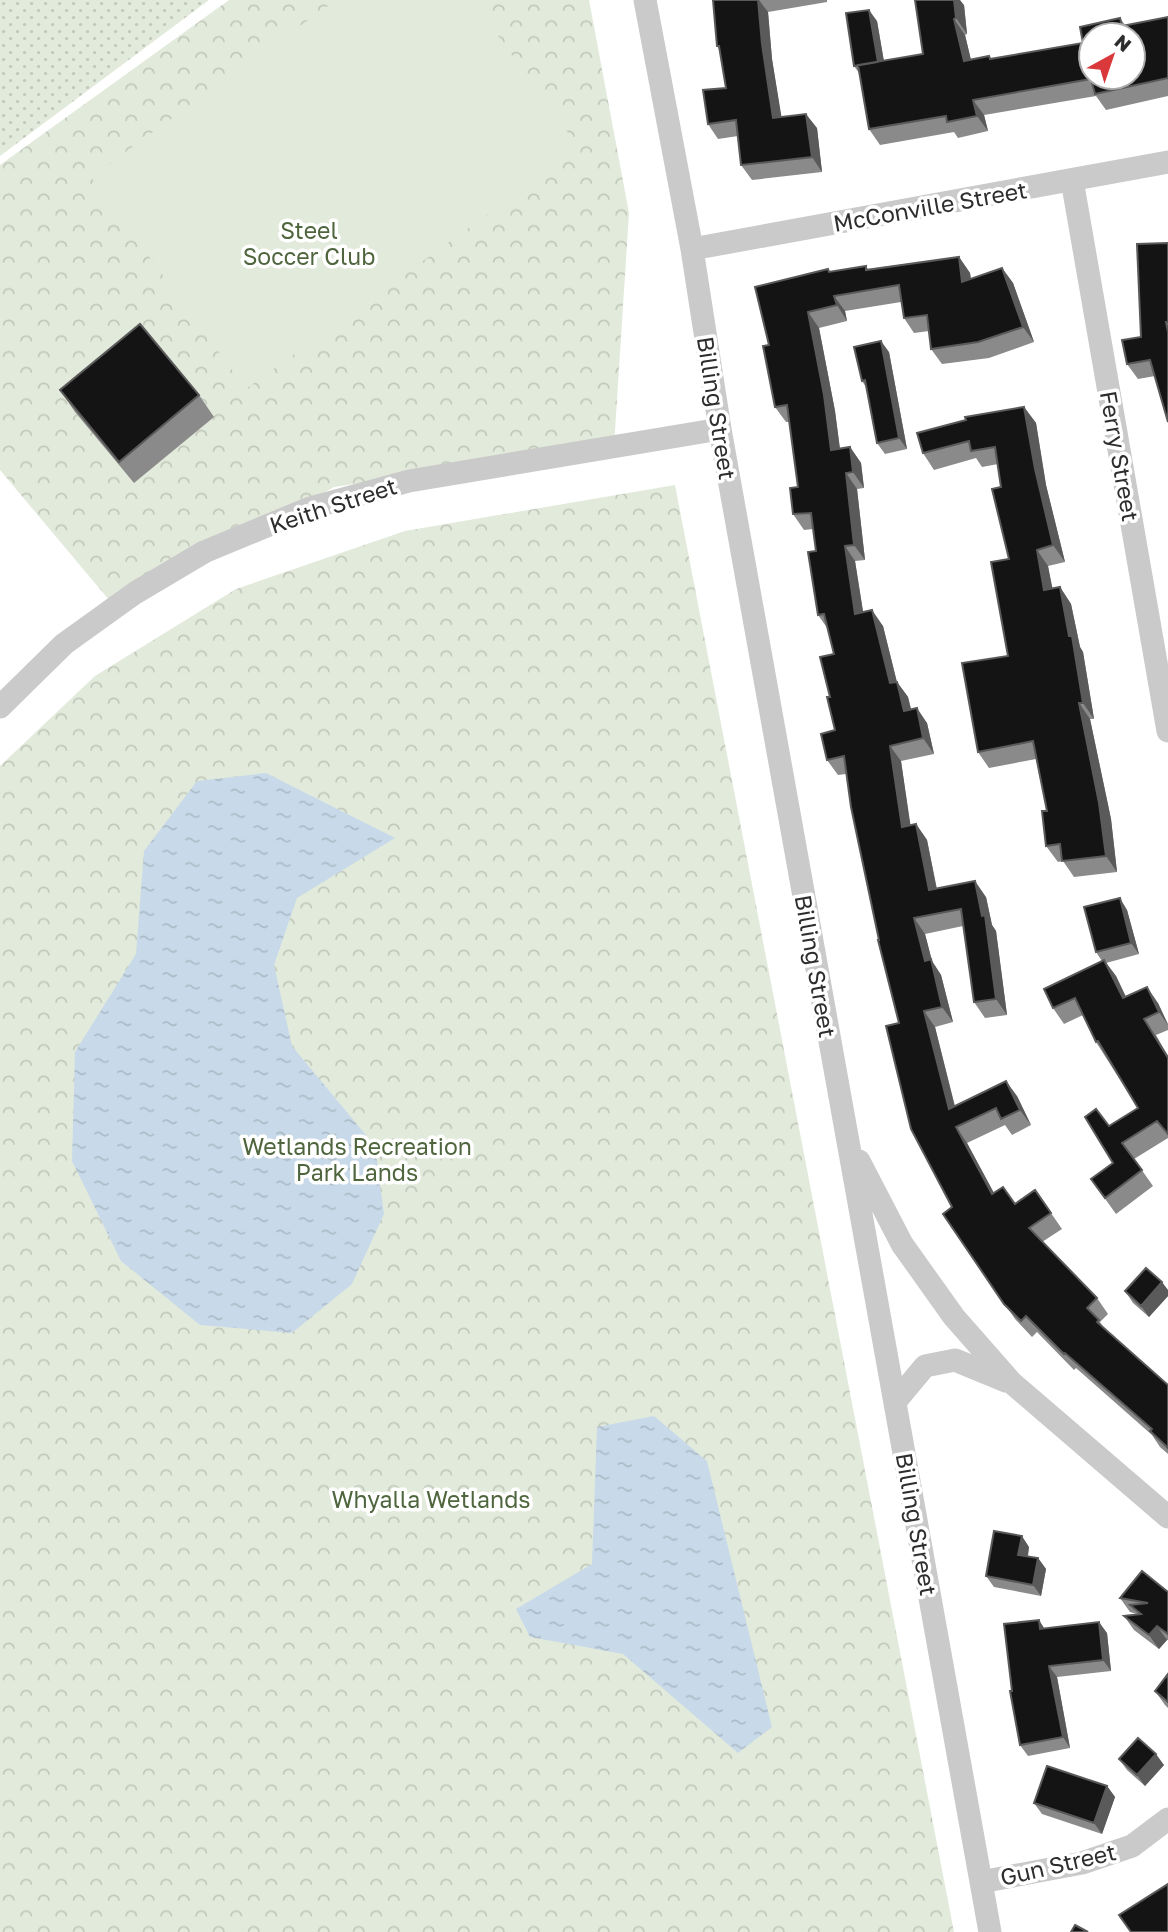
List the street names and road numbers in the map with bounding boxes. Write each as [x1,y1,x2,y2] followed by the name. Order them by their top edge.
[831,175,1029,237] street label: McConville Street
[692,334,742,482] street label: Billing Street
[1095,389,1145,523] street label: Ferry Street
[266,471,400,539] street label: Keith Street
[790,892,842,1040] street label: Billing Street
[891,1450,943,1598] street label: Billing Street
[997,1837,1119,1891] street label: Gun Street

